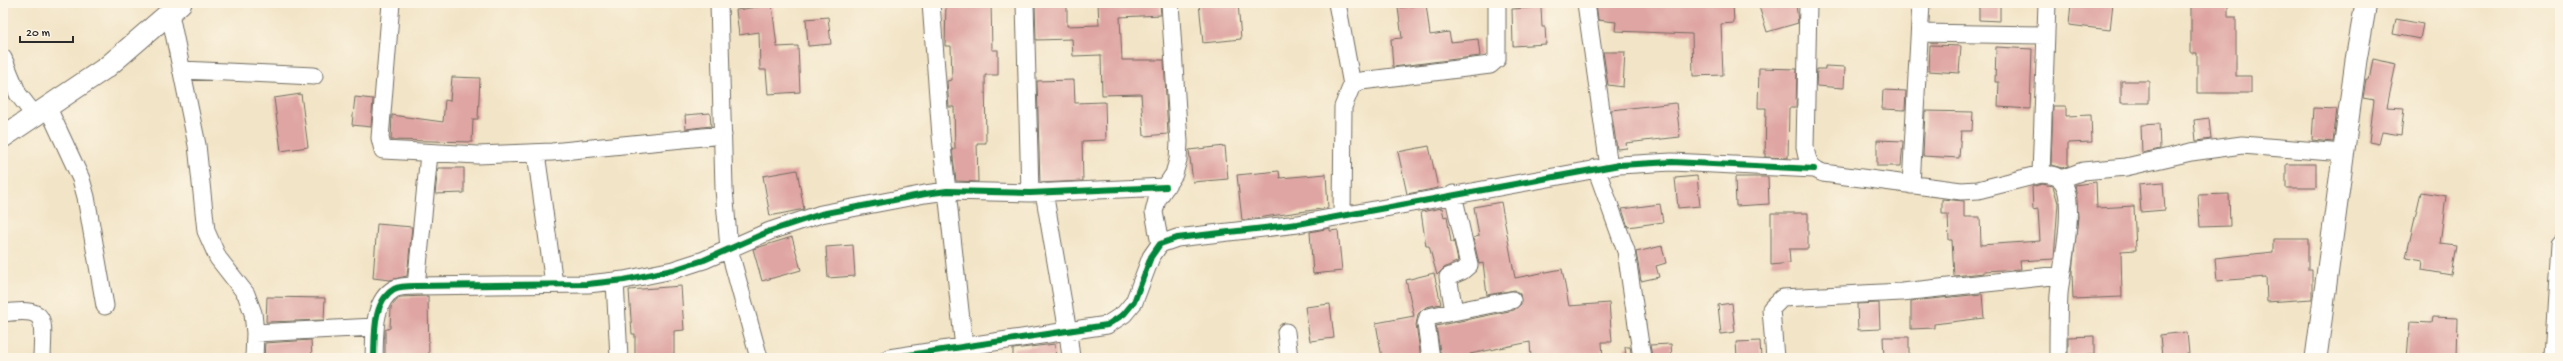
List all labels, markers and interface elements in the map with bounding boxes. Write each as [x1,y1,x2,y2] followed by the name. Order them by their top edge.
[20,18,73,44] scale bar
[26,27,51,41] text: 20 m

